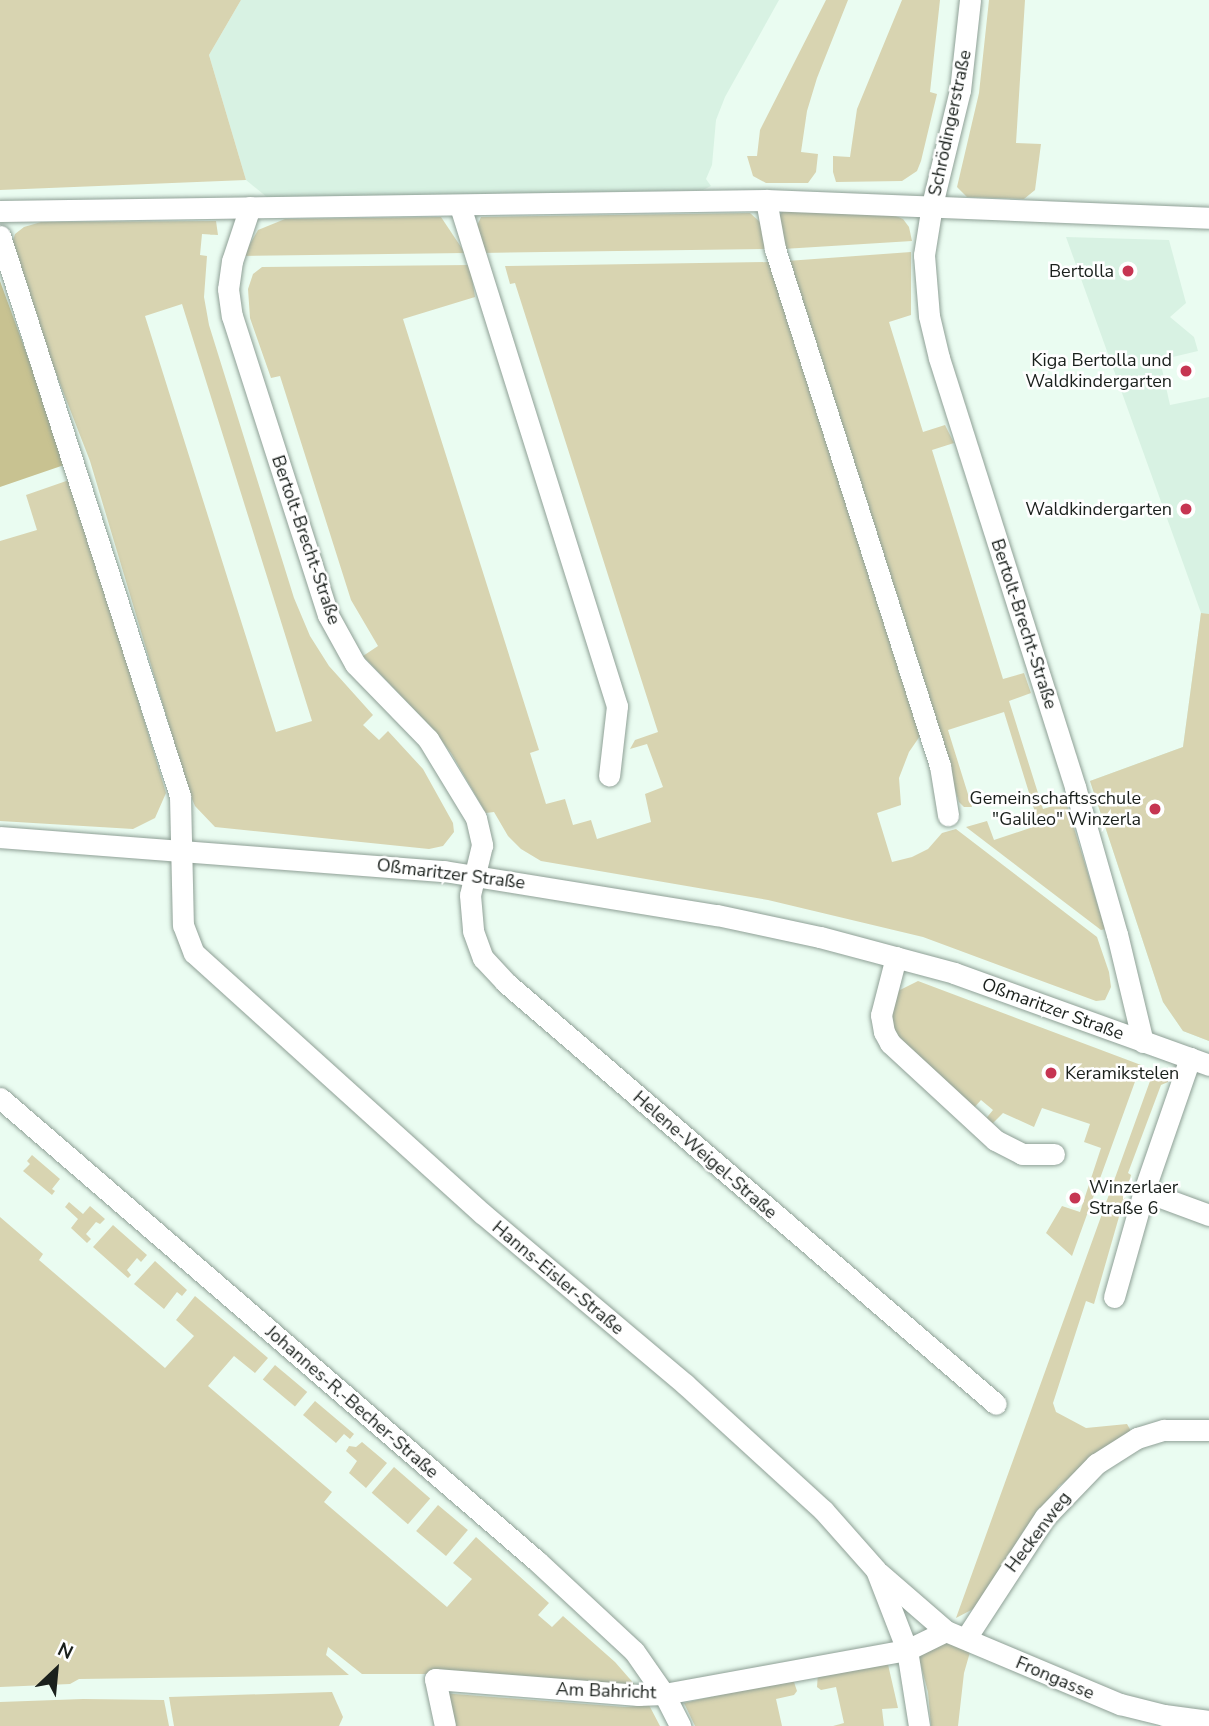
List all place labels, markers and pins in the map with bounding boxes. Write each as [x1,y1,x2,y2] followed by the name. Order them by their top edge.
[1049,260,1114,282] place label: Bertolla
[1120,263,1136,279] marker: Bertolla
[1025,350,1172,392] place label: Kiga Bertolla und Waldkindergarten
[1178,363,1194,379] marker: Kiga Bertolla und Waldkindergarten
[1025,498,1172,520] place label: Waldkindergarten
[1178,501,1194,517] marker: Waldkindergarten
[970,788,1141,830] place label: Gemeinschaftsschule "Galileo" Winzerla
[1147,801,1163,817] marker: Gemeinschaftsschule "Galileo" Winzerla
[1065,1062,1179,1084] place label: Keramikstelen
[1043,1065,1059,1081] marker: Keramikstelen
[1089,1177,1178,1220] place label: Winzerlaer Straße 6
[1067,1190,1083,1206] marker: Winzerlaer Straße 6

